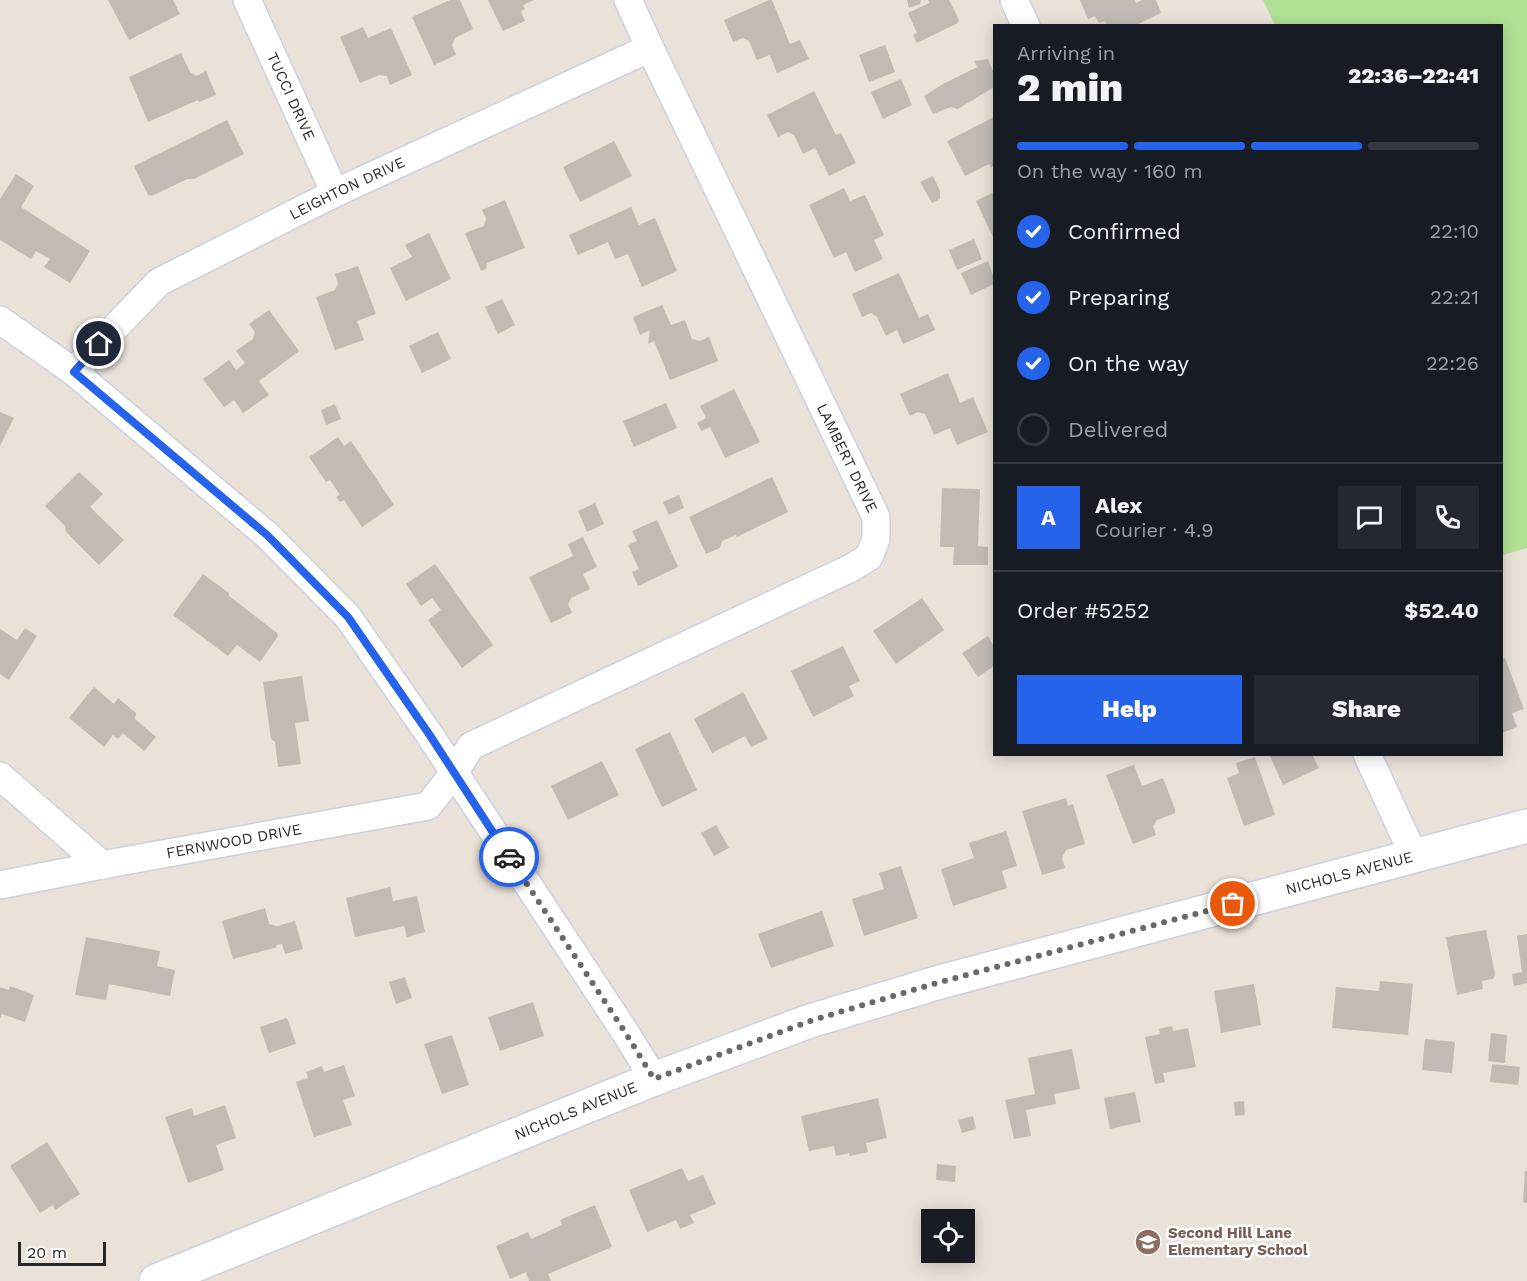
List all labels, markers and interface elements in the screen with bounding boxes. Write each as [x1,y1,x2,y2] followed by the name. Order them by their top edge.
[1017,41,1115,65] text: Arriving in
[263,50,319,143] street label: TUCCI DRIVE
[1348,63,1479,88] text: 22:36–22:41
[1017,65,1123,110] text: 2 min
[286,153,408,224] street label: LEIGHTON DRIVE
[1017,159,1202,183] text: On the way · 160 m
[1017,215,1050,248] icon: check
[1068,219,1181,244] text: Confirmed
[1430,219,1479,243] text: 22:10
[1017,281,1050,314] icon: check
[1068,285,1169,310] text: Preparing
[1430,285,1479,309] text: 22:21
[73,318,124,369] pin
[82,327,115,360] icon: home
[1017,347,1050,380] icon: check
[1068,351,1189,376] text: On the way
[1426,351,1479,375] text: 22:26
[813,401,881,515] street label: LAMBERT DRIVE
[1068,417,1168,442] text: Delivered
[1338,486,1401,549] button: chat
[1416,486,1479,549] button: phone
[1095,493,1142,518] text: Alex
[1041,505,1056,530] text: A
[1095,518,1214,542] text: Courier · 4.9
[1017,598,1150,623] text: Order #5252
[1404,598,1479,623] text: $52.40
[1017,675,1242,744] button: Help
[1254,675,1479,744] button: Share
[165,820,303,862] street label: FERNWOOD DRIVE
[479,827,539,887] courier
[493,841,526,874] icon: car
[1284,848,1415,899] street label: NICHOLS AVENUE
[1207,878,1258,929] pin
[1216,887,1249,920] icon: bag
[512,1078,640,1144] street label: NICHOLS AVENUE
[921,1209,975,1263] map controls
[921,1209,975,1263] button: locate
[1168,1224,1308,1259] place label: Second Hill Lane Elementary School
[1133,1227,1163,1257] school or university icon: Second Hill Lane Elementary School
[18,1239,106,1266] scale bar
[27,1243,67,1262] text: 20 m

